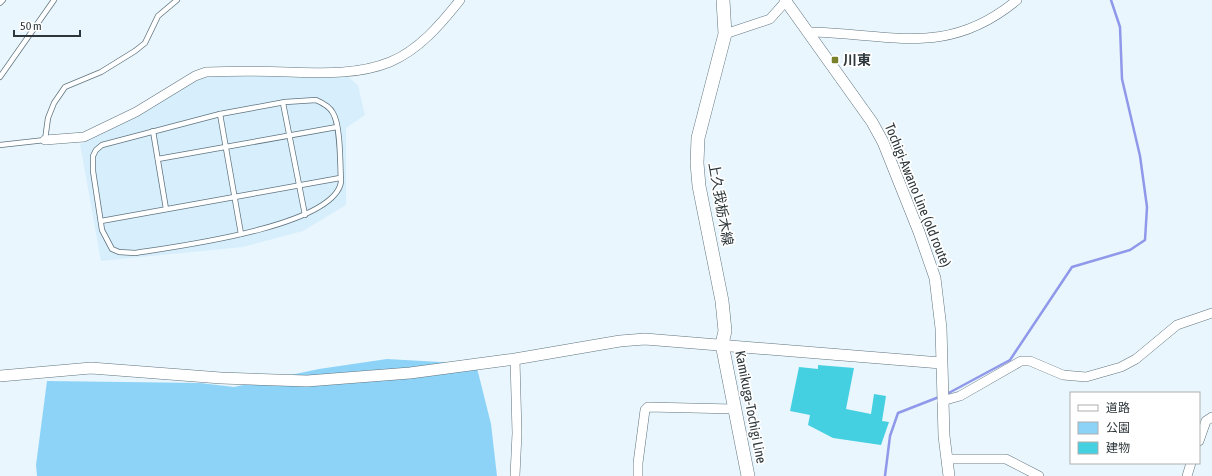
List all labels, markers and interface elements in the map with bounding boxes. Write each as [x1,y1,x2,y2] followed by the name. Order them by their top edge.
[14,12,80,38] scale bar
[20,19,42,33] text: 50 m
[843,52,871,68] place label: 川東
[830,55,840,65] marker: 川東
[882,121,954,269] street label: Tochigi-Awano Line (old route)
[706,161,736,247] street label: 上久我栃木線
[732,349,770,465] street label: Kamikuga-Tochigi Line
[1070,392,1200,464] legend
[1106,401,1130,415] text: 道路
[1106,421,1130,435] text: 公園
[1106,441,1130,455] text: 建物

